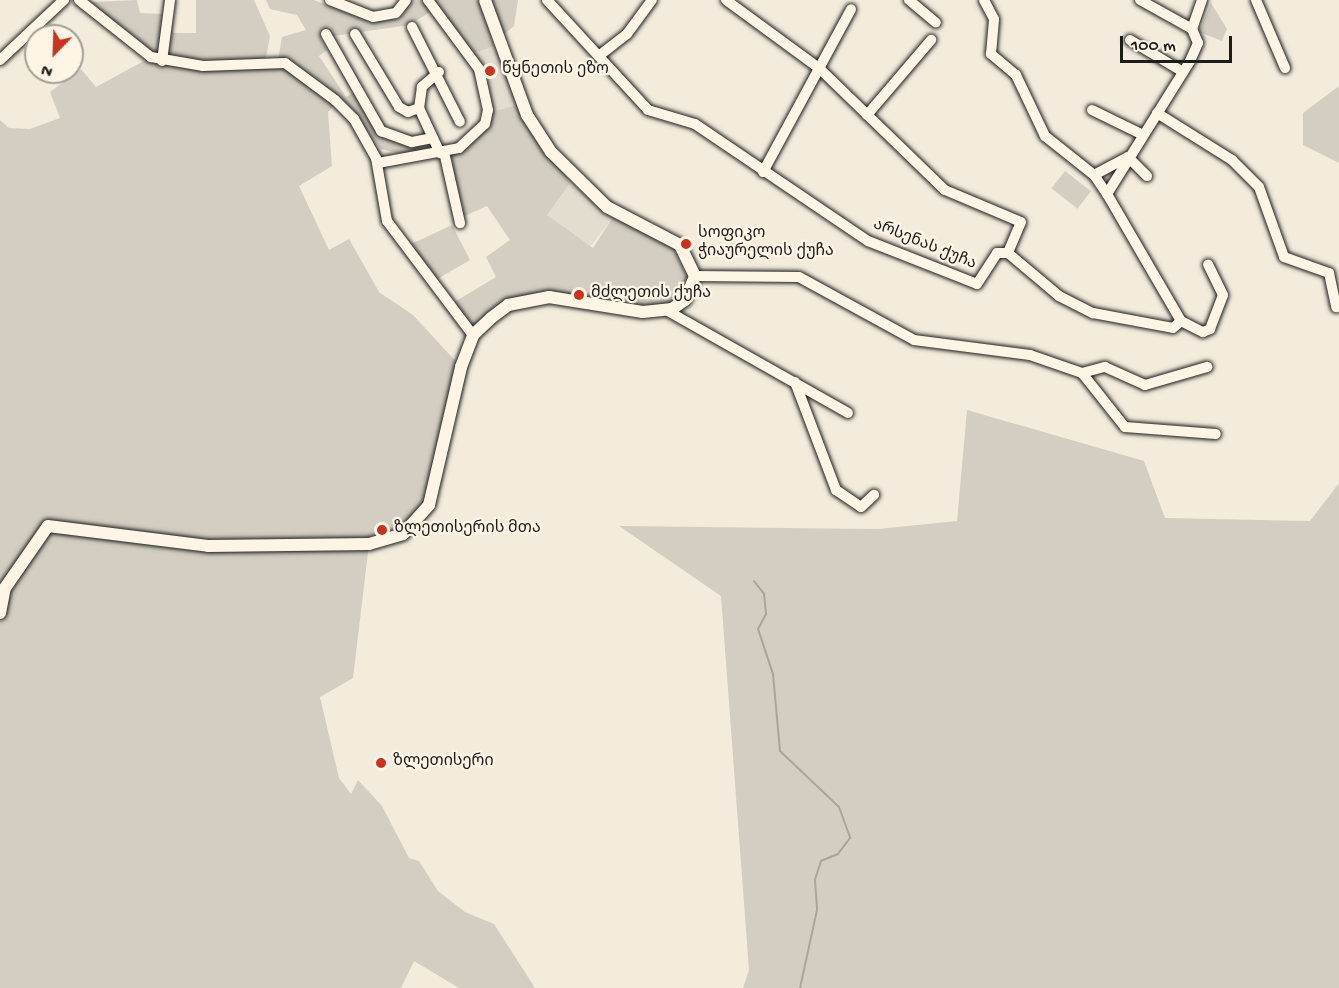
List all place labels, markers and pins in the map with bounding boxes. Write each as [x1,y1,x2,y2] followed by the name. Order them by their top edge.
[502,61,609,81] place label: წყნეთის ეზო
[483,64,497,78] marker: წყნეთის ეზო
[698,225,834,263] place label: სოფიკო ჭიაურელის ქუჩა
[679,237,693,251] marker: სოფიკო ჭიაურელის ქუჩა
[591,285,711,305] place label: მძლეთის ქუჩა
[572,288,586,302] marker: მძლეთის ქუჩა
[394,520,541,540] place label: ზლეთისერის მთა
[375,523,389,537] marker: ზლეთისერის მთა
[393,753,494,773] place label: ზლეთისერი
[374,756,388,770] marker: ზლეთისერი

